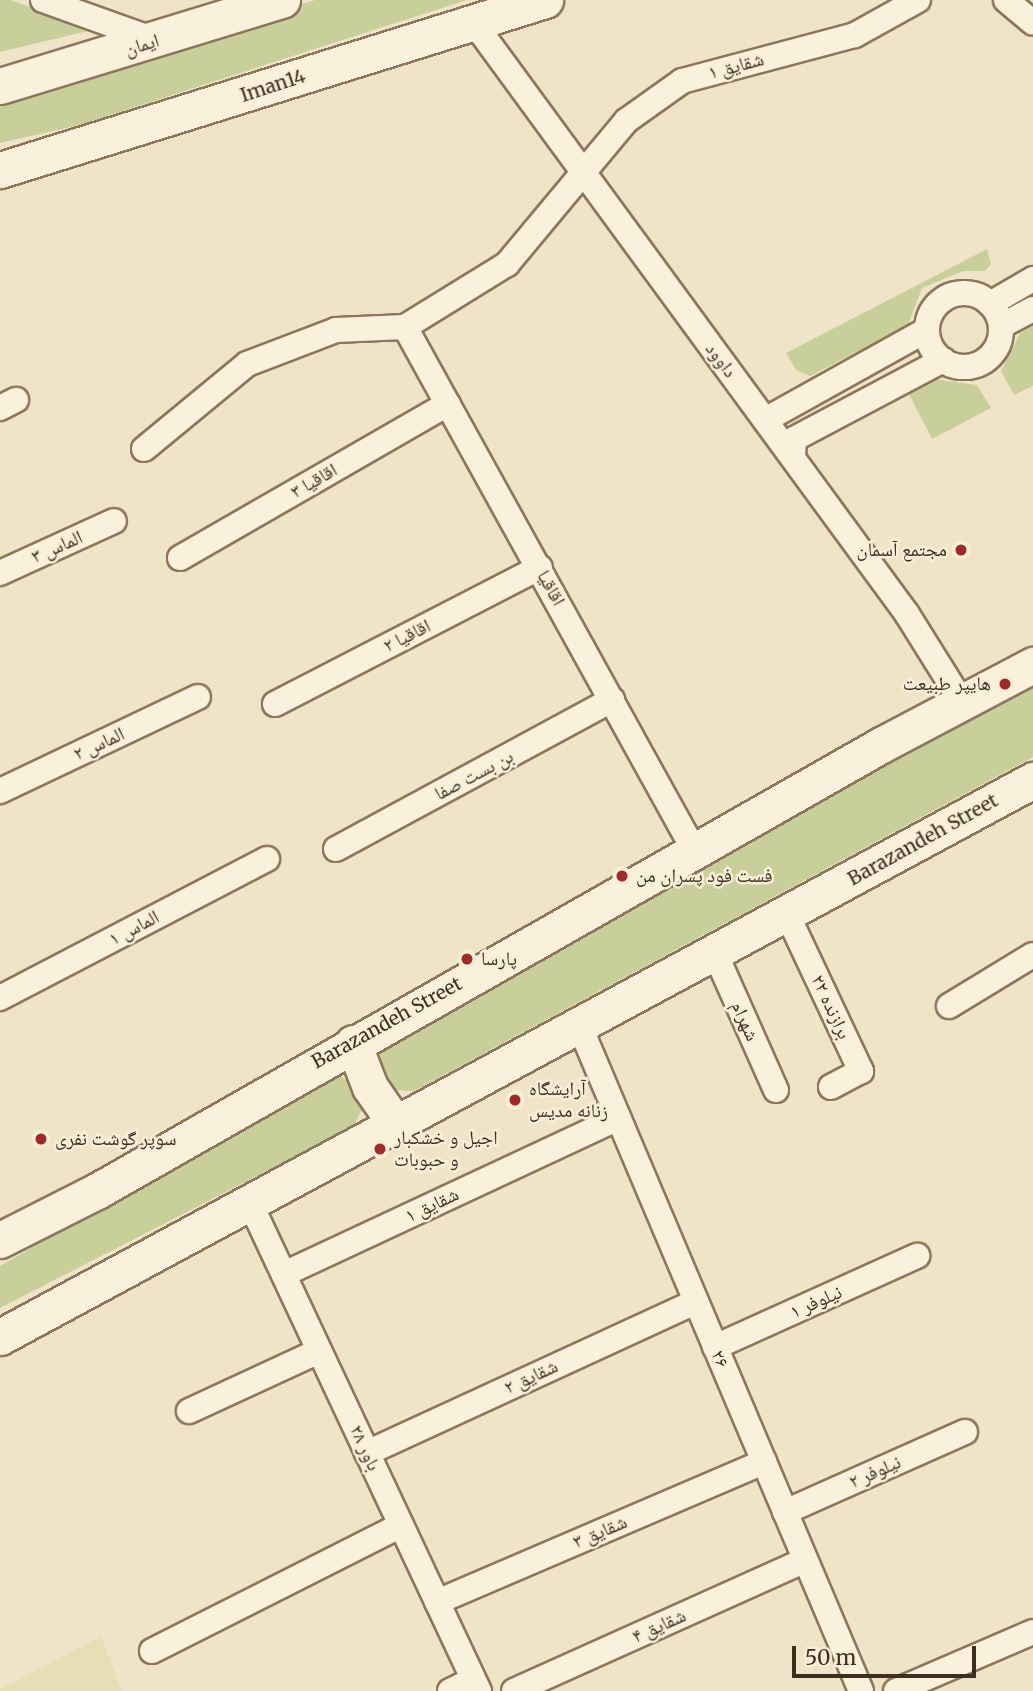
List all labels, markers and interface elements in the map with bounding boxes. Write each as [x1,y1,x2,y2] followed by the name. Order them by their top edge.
[122,29,162,61] street label: ایمان
[706,48,766,84] street label: شقایق ۱
[238,65,308,107] street label: Iman14
[700,338,742,382] street label: داوود
[287,459,341,503] street label: اقاقیا ۳
[28,526,86,568] street label: الماس ۳
[857,539,947,561] place label: مجتمع آسمان
[953,542,969,558] marker: مجتمع آسمان
[532,566,570,610] street label: اقاقیا
[380,614,434,658] street label: اقاقیا ۲
[903,673,991,695] place label: هایپر طبیعت
[997,676,1013,692] marker: هایپر طبیعت
[70,722,128,766] street label: الماس ۲
[431,745,517,805] street label: بن بست صفا
[844,789,1002,891] street label: Barazandeh Street
[636,865,773,887] place label: فست فود پسران من
[614,868,630,884] marker: فست فود پسران من
[105,905,163,951] street label: الماس ۱
[481,948,517,970] place label: پارسا
[459,951,475,967] marker: پارسا
[806,971,856,1043] street label: برازنده ۲۲
[308,972,466,1074] street label: Barazandeh Street
[726,998,764,1044] street label: شهرام
[529,1078,608,1122] place label: آرایشگاه زنانه مدیس
[507,1092,523,1108] marker: آرایشگاه زنانه مدیس
[394,1127,498,1171] place label: اجیل و خشکبار و حبوبات
[55,1128,176,1150] place label: سوپر گوشت نفری
[33,1131,49,1147] marker: سوپر گوشت نفری
[372,1141,388,1157] marker: اجیل و خشکبار و حبوبات
[402,1183,462,1227] street label: شقایق ۱
[787,1281,845,1323] street label: نیلوفر ۱
[706,1347,734,1371] street label: ۲۶
[501,1355,561,1399] street label: شقایق ۲
[345,1422,385,1474] street label: باور ۲۸
[846,1451,904,1493] street label: نیلوفر ۲
[570,1510,630,1554] street label: شقایق ۳
[629,1604,689,1648] street label: شقایق ۴
[795,1632,979,1676] scale bar
[805,1644,856,1671] text: 50 m

